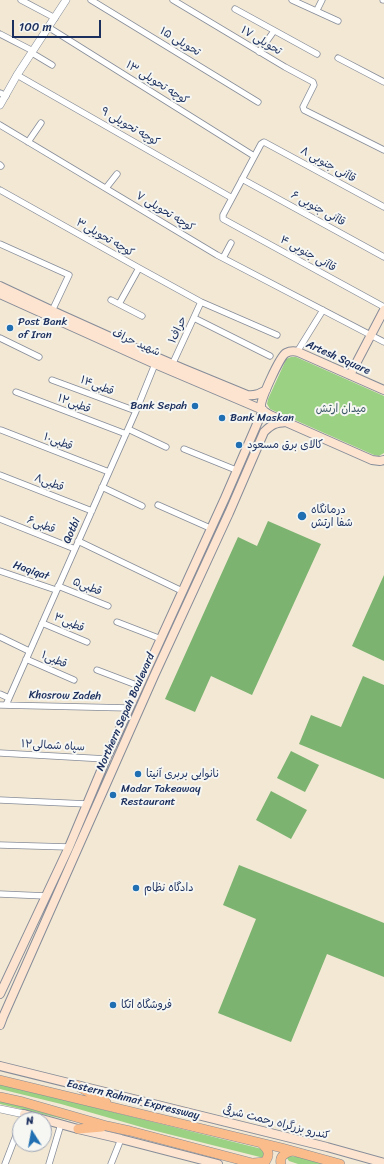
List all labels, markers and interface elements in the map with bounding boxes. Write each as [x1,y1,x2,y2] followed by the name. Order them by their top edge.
[14,12,103,38] scale bar
[19,16,52,38] text: 100 m
[238,24,284,58] street label: تحویلی ۱۷
[157,25,203,59] street label: تحویلی ۱۵
[123,58,191,108] street label: کوچه تحویلی ۱۳
[98,105,162,149] street label: کوچه تحویلی ۹
[298,144,358,186] street label: قاآنی جنوبی ۸
[133,189,197,235] street label: کوچه تحویلی ۷
[288,189,348,229] street label: قاآنی جنوبی ۶
[74,216,136,260] street label: کوچه تحویلی۳
[278,233,338,275] street label: قاآنی جنوبی ۴
[166,314,190,346] street label: حراف۱
[18,315,67,341] place label: Post Bank of Iran
[5,323,15,333] marker: Post Bank of Iran
[110,327,162,359] street label: شهید حراف
[304,338,372,378] street label: Artesh Square
[78,374,116,398] street label: قطبی۱۴
[56,392,92,416] street label: قطبی۱۲
[130,399,187,413] place label: Bank Sepah
[190,401,200,411] marker: Bank Sepah
[316,402,366,416] park label: میدان ارتش
[230,411,294,425] place label: Bank Maskan
[217,413,227,423] marker: Bank Maskan
[42,430,74,454] street label: قطبی۱۰
[247,438,323,452] place label: کالای برق مسعود
[234,440,244,450] marker: کالای برق مسعود
[32,471,66,495] street label: قطبی۸
[311,503,353,529] place label: درمانگاه شفا ارتش
[296,510,308,522] marker: درمانگاه شفا ارتش
[25,514,57,536] street label: قطبی۶
[61,516,83,546] street label: Qotbi
[11,559,51,583] street label: Haqiqat
[70,575,104,599] street label: قطبی۵
[52,611,86,635] street label: قطبی۳
[39,649,69,671] street label: قطبی۱
[94,651,158,773] street label: Northern Sepah Boulevard
[29,689,101,703] street label: Khosrow Zadeh
[21,738,85,754] street label: سپاه شمالی۱۲
[146,767,219,781] place label: نانوایی بربری آنیتا
[133,769,143,779] marker: نانوایی بربری آنیتا
[121,782,201,808] place label: Madar Takeaway Restaurant
[108,790,118,800] marker: Madar Takeaway Restaurant
[144,881,193,895] place label: دادگاه نظام
[131,883,141,893] marker: دادگاه نظام
[121,998,172,1012] place label: فروشگاه اتکا
[108,1000,118,1010] marker: فروشگاه اتکا
[65,1077,201,1123] street label: Eastern Rahmat Expressway
[221,1103,331,1143] street label: کندرو بزرگراه رحمت شرقی
[24,1111,35,1131] text: N
[12,1112,52,1152] north arrow

